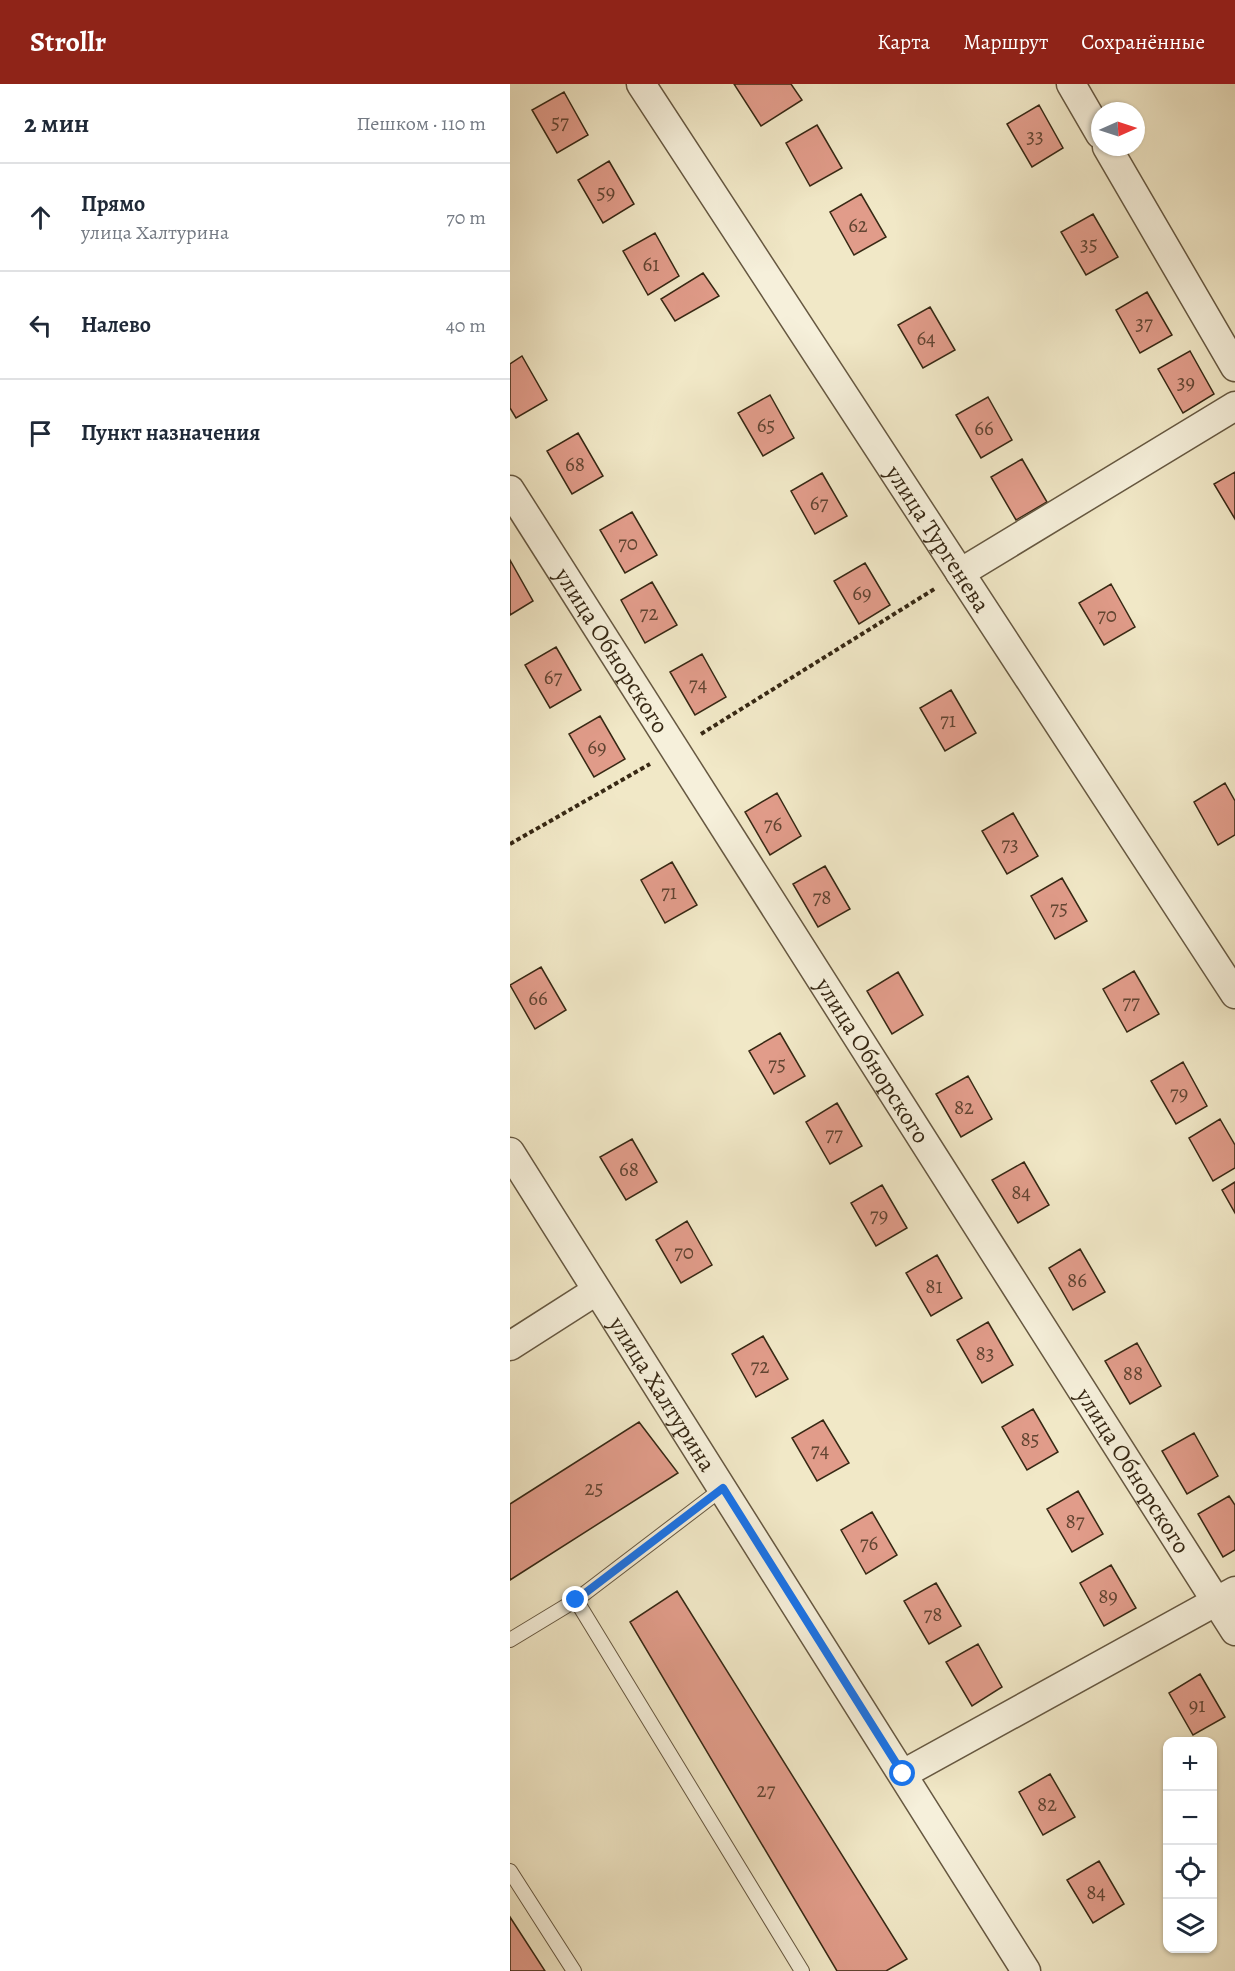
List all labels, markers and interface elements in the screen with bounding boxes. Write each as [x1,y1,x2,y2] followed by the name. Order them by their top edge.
[30,23,106,61] text: Strollr
[877,28,930,56] text: Карта
[963,28,1048,56] text: Маршрут
[1081,28,1205,56] text: Сохранённые
[1091,102,1145,156] north arrow
[24,106,89,141] text: 2 мин
[551,108,569,136] house number: 57
[356,110,486,137] text: Пешком · 110 m
[1026,122,1044,150] house number: 33
[597,178,615,206] house number: 59
[81,189,145,219] text: Прямо
[24,201,57,234] icon: ahead
[446,204,486,231] text: 70 m
[848,211,868,239] house number: 62
[81,219,229,246] text: улица Халтурина
[1080,230,1098,258] house number: 35
[643,250,659,278] house number: 61
[24,309,57,342] icon: left
[1135,309,1153,337] house number: 37
[81,310,151,340] text: Налево
[446,312,486,339] text: 40 m
[916,324,936,352] house number: 64
[1177,368,1195,396] house number: 39
[757,411,775,439] house number: 65
[974,414,994,442] house number: 66
[24,417,57,450] icon: arrive
[81,418,260,448] text: Пункт назначения
[565,450,585,478] house number: 68
[877,458,998,619] street label: улица Тургенева
[810,489,828,517] house number: 67
[618,529,638,557] house number: 70
[547,560,677,739] street label: улица Обнорского
[852,579,872,607] house number: 69
[640,599,658,627] house number: 72
[1097,601,1117,629] house number: 70
[544,663,562,691] house number: 67
[689,670,707,698] house number: 74
[940,706,956,734] house number: 71
[587,733,607,761] house number: 69
[764,810,783,838] house number: 76
[1001,830,1019,858] house number: 73
[661,878,677,906] house number: 71
[812,883,832,911] house number: 78
[1050,894,1068,922] house number: 75
[807,971,937,1150] street label: улица Обнорского
[528,984,548,1012] house number: 66
[1122,988,1140,1016] house number: 77
[768,1050,786,1078] house number: 75
[1170,1079,1188,1107] house number: 79
[954,1093,974,1121] house number: 82
[825,1120,843,1148] house number: 77
[619,1155,639,1183] house number: 68
[1011,1178,1031,1206] house number: 84
[870,1201,888,1229] house number: 79
[674,1238,694,1266] house number: 70
[1067,1266,1087,1294] house number: 86
[925,1272,943,1300] house number: 81
[601,1309,723,1478] street label: улица Халтурина
[976,1339,994,1367] house number: 83
[751,1352,769,1380] house number: 72
[1123,1359,1143,1387] house number: 88
[1068,1381,1198,1560] street label: улица Обнорского
[1020,1425,1040,1453] house number: 85
[811,1436,829,1464] house number: 74
[584,1474,604,1502] house number: 25
[1065,1507,1085,1535] house number: 87
[860,1529,879,1557] house number: 76
[1098,1582,1118,1610] house number: 89
[562,1586,588,1612] route end
[923,1600,943,1628] house number: 78
[1189,1691,1205,1719] house number: 91
[1163,1737,1217,1953] map controls
[1163,1737,1217,1791] button: +
[889,1760,915,1786] route start
[757,1776,776,1804] house number: 27
[1037,1790,1057,1818] house number: 82
[1163,1791,1217,1845] button: −
[1163,1845,1217,1899] button: locate
[1086,1878,1106,1906] house number: 84
[1163,1899,1217,1953] button: layers

